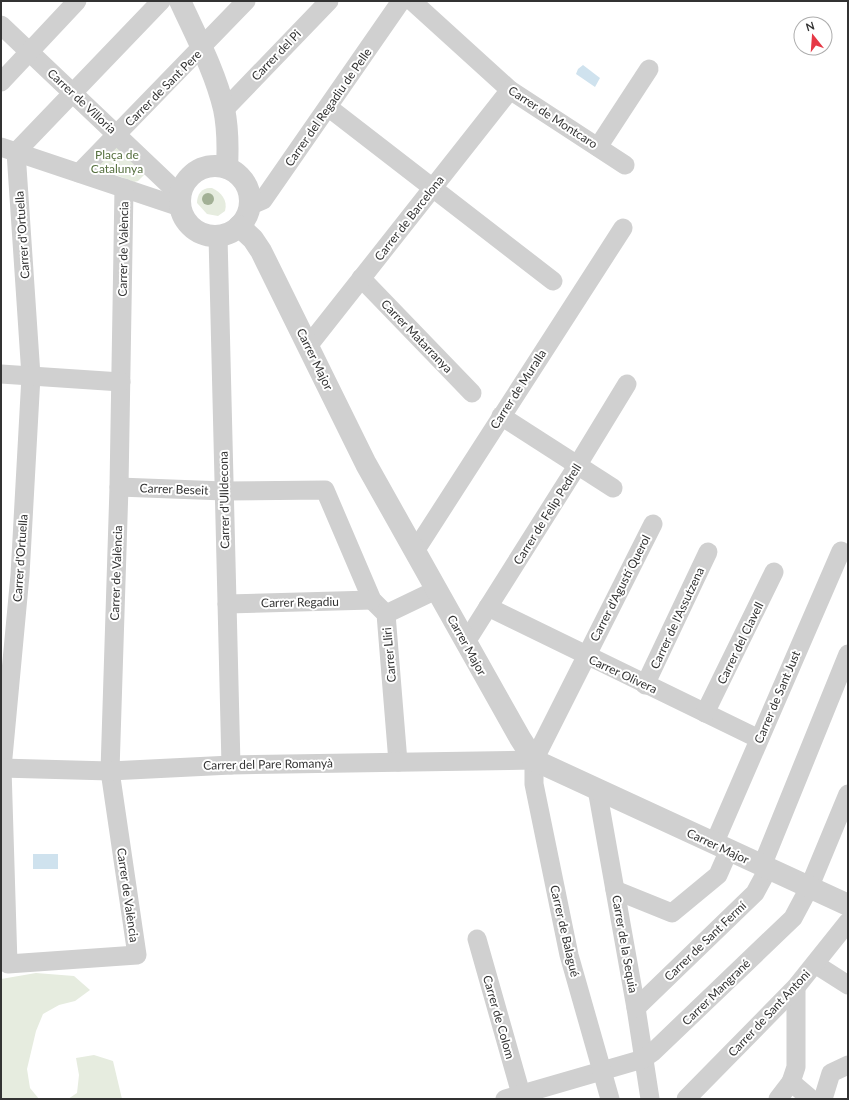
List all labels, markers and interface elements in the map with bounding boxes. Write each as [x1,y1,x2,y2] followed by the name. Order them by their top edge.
[793,16,833,56] north arrow
[804,19,816,33] text: N
[248,26,304,84] street label: Carrer del Pi
[281,45,375,169] street label: Carrer del Regadiu de Pelle
[122,47,204,129] street label: Carrer de Sant Pere
[45,65,119,137] street label: Carrer de Villoria
[506,83,601,152] street label: Carrer de Montcaro
[91,147,143,176] park label: Plaça de Catalunya
[371,172,447,264] street label: Carrer de Barcelona
[11,191,33,279] street label: Carrer d'Ortuella
[115,201,131,297] street label: Carrer de València
[378,296,456,376] street label: Carrer Matarranya
[294,326,337,393] street label: Carrer Major
[487,346,549,432] street label: Carrer de Muralla
[216,451,232,549] street label: Carrer d'Ulldecona
[510,461,584,567] street label: Carrer de Felip Pedrell
[139,480,209,498] street label: Carrer Beseit
[9,514,31,602] street label: Carrer d'Ortuella
[107,525,125,621] street label: Carrer de València
[587,532,653,644] street label: Carrer d'Agustí Querol
[647,565,707,671] street label: Carrer de l'Assutzena
[261,594,339,610] street label: Carrer Regadiu
[714,599,766,687] street label: Carrer del Clavell
[444,612,490,678] street label: Carrer Major
[379,627,399,683] street label: Carrer Lliri
[751,648,804,746] street label: Carrer de Sant Just
[586,652,660,696] street label: Carrer Olivera
[203,755,333,773] street label: Carrer del Pare Romanyà
[684,825,752,867] street label: Carrer Major
[114,847,142,943] street label: Carrer de València
[547,884,583,978] street label: Carrer de Balagué
[609,894,641,994] street label: Carrer de la Sequia
[661,897,750,984] street label: Carrer de Sant Fermí
[679,956,753,1028] street label: Carrer Mangrané
[725,966,813,1060] street label: Carrer de Sant Antoni
[480,973,518,1061] street label: Carrer de Colom

